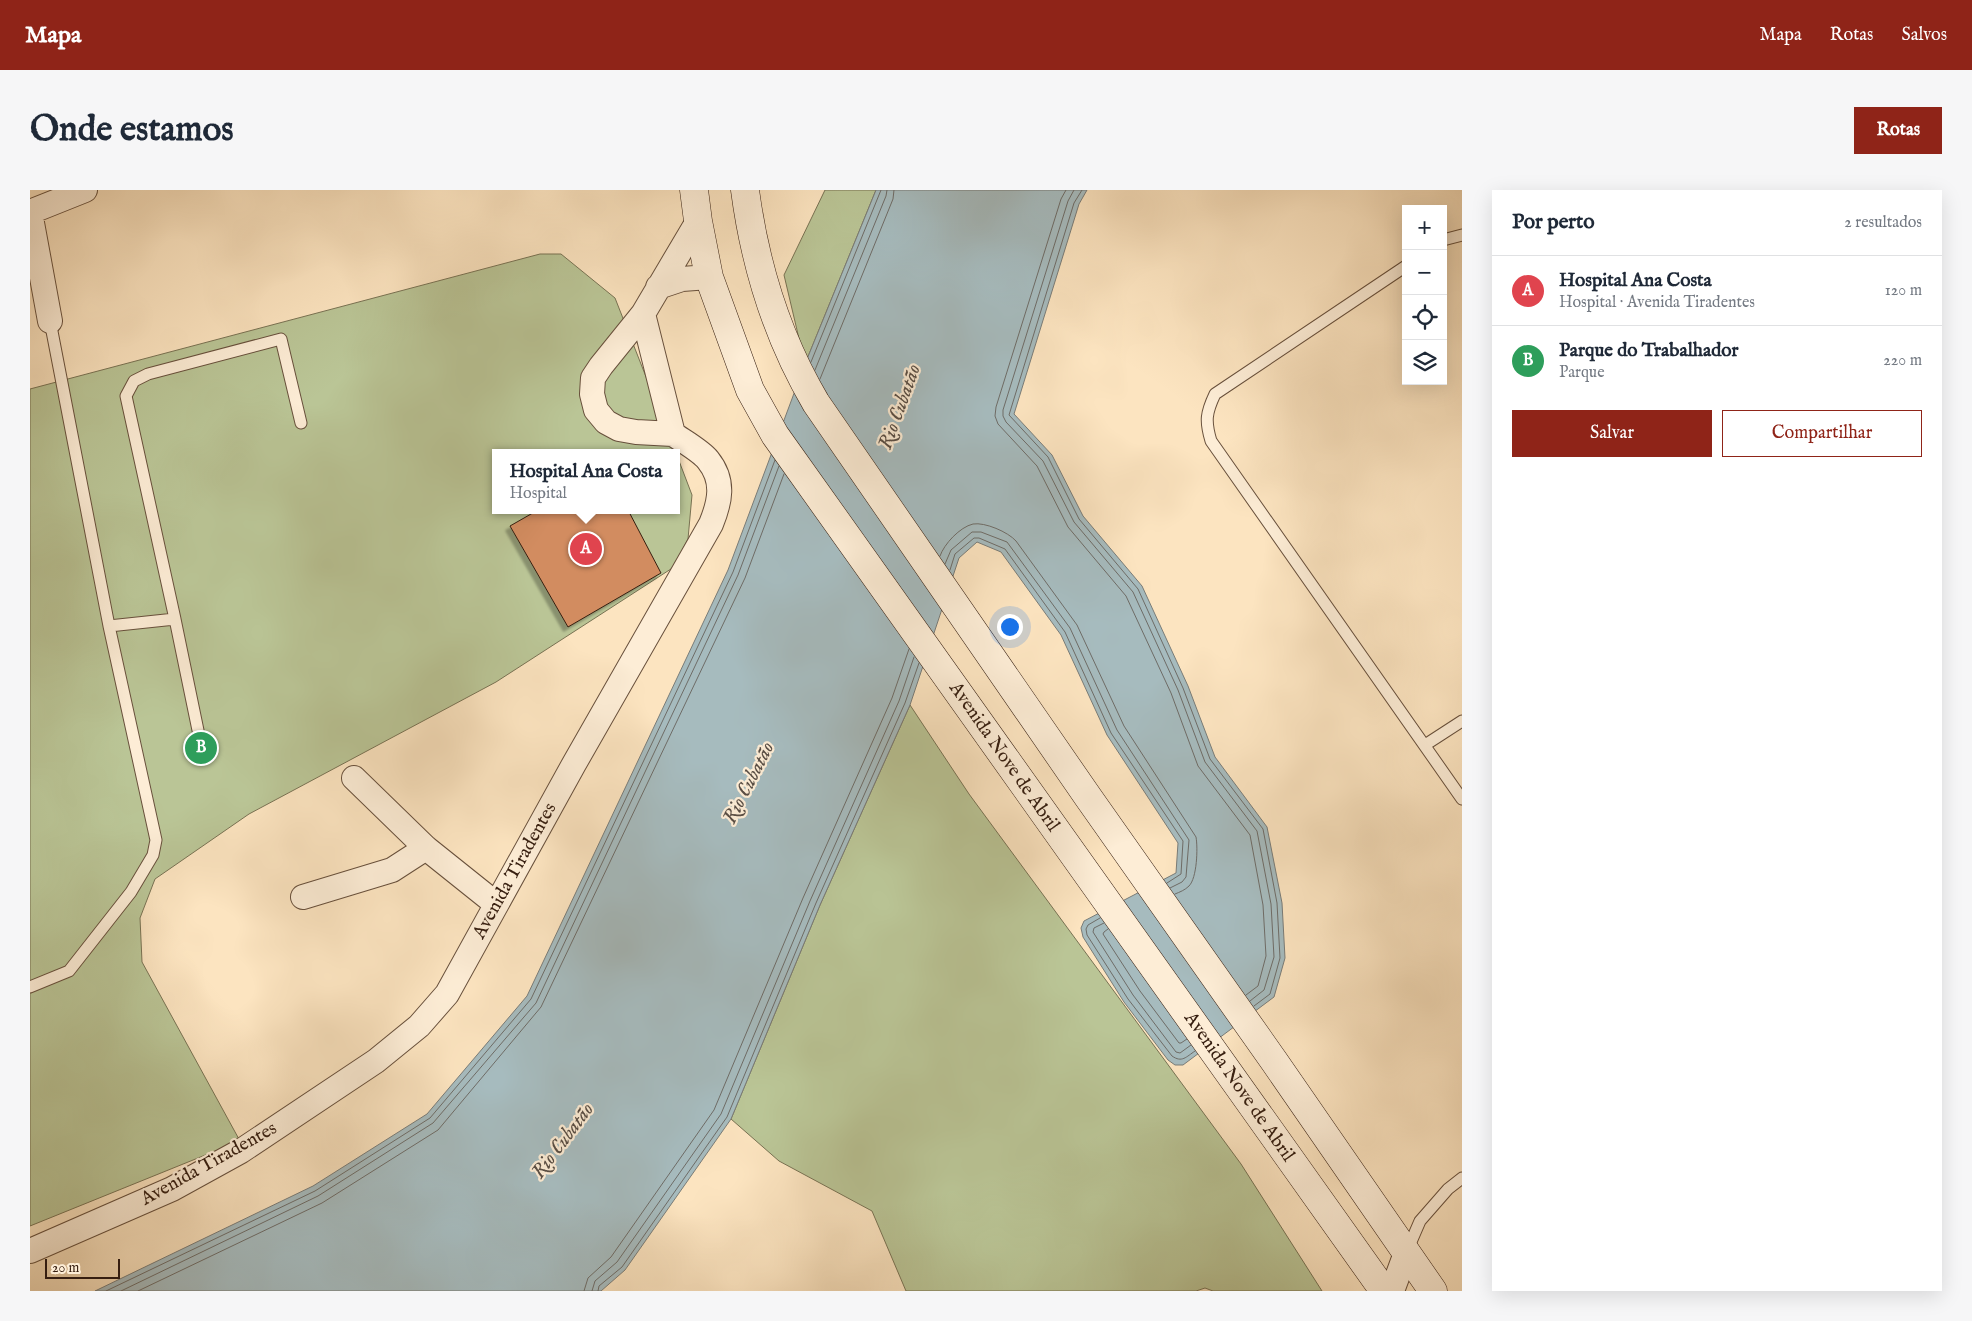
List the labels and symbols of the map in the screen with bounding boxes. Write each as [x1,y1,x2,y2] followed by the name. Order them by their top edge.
[873,361,927,453] water label: Rio Cubatão
[570,530,602,568] pin: A
[997,614,1023,640] your location
[943,677,1065,837] street label: Avenida Nove de Abril
[185,729,217,767] pin: B
[718,738,780,828] water label: Rio Cubatão
[467,799,562,944] street label: Avenida Tiradentes
[1178,1007,1300,1167] street label: Avenida Nove de Abril
[526,1098,600,1184] water label: Rio Cubatão
[136,1117,281,1212] street label: Avenida Tiradentes
[45,1256,120,1279] scale bar

